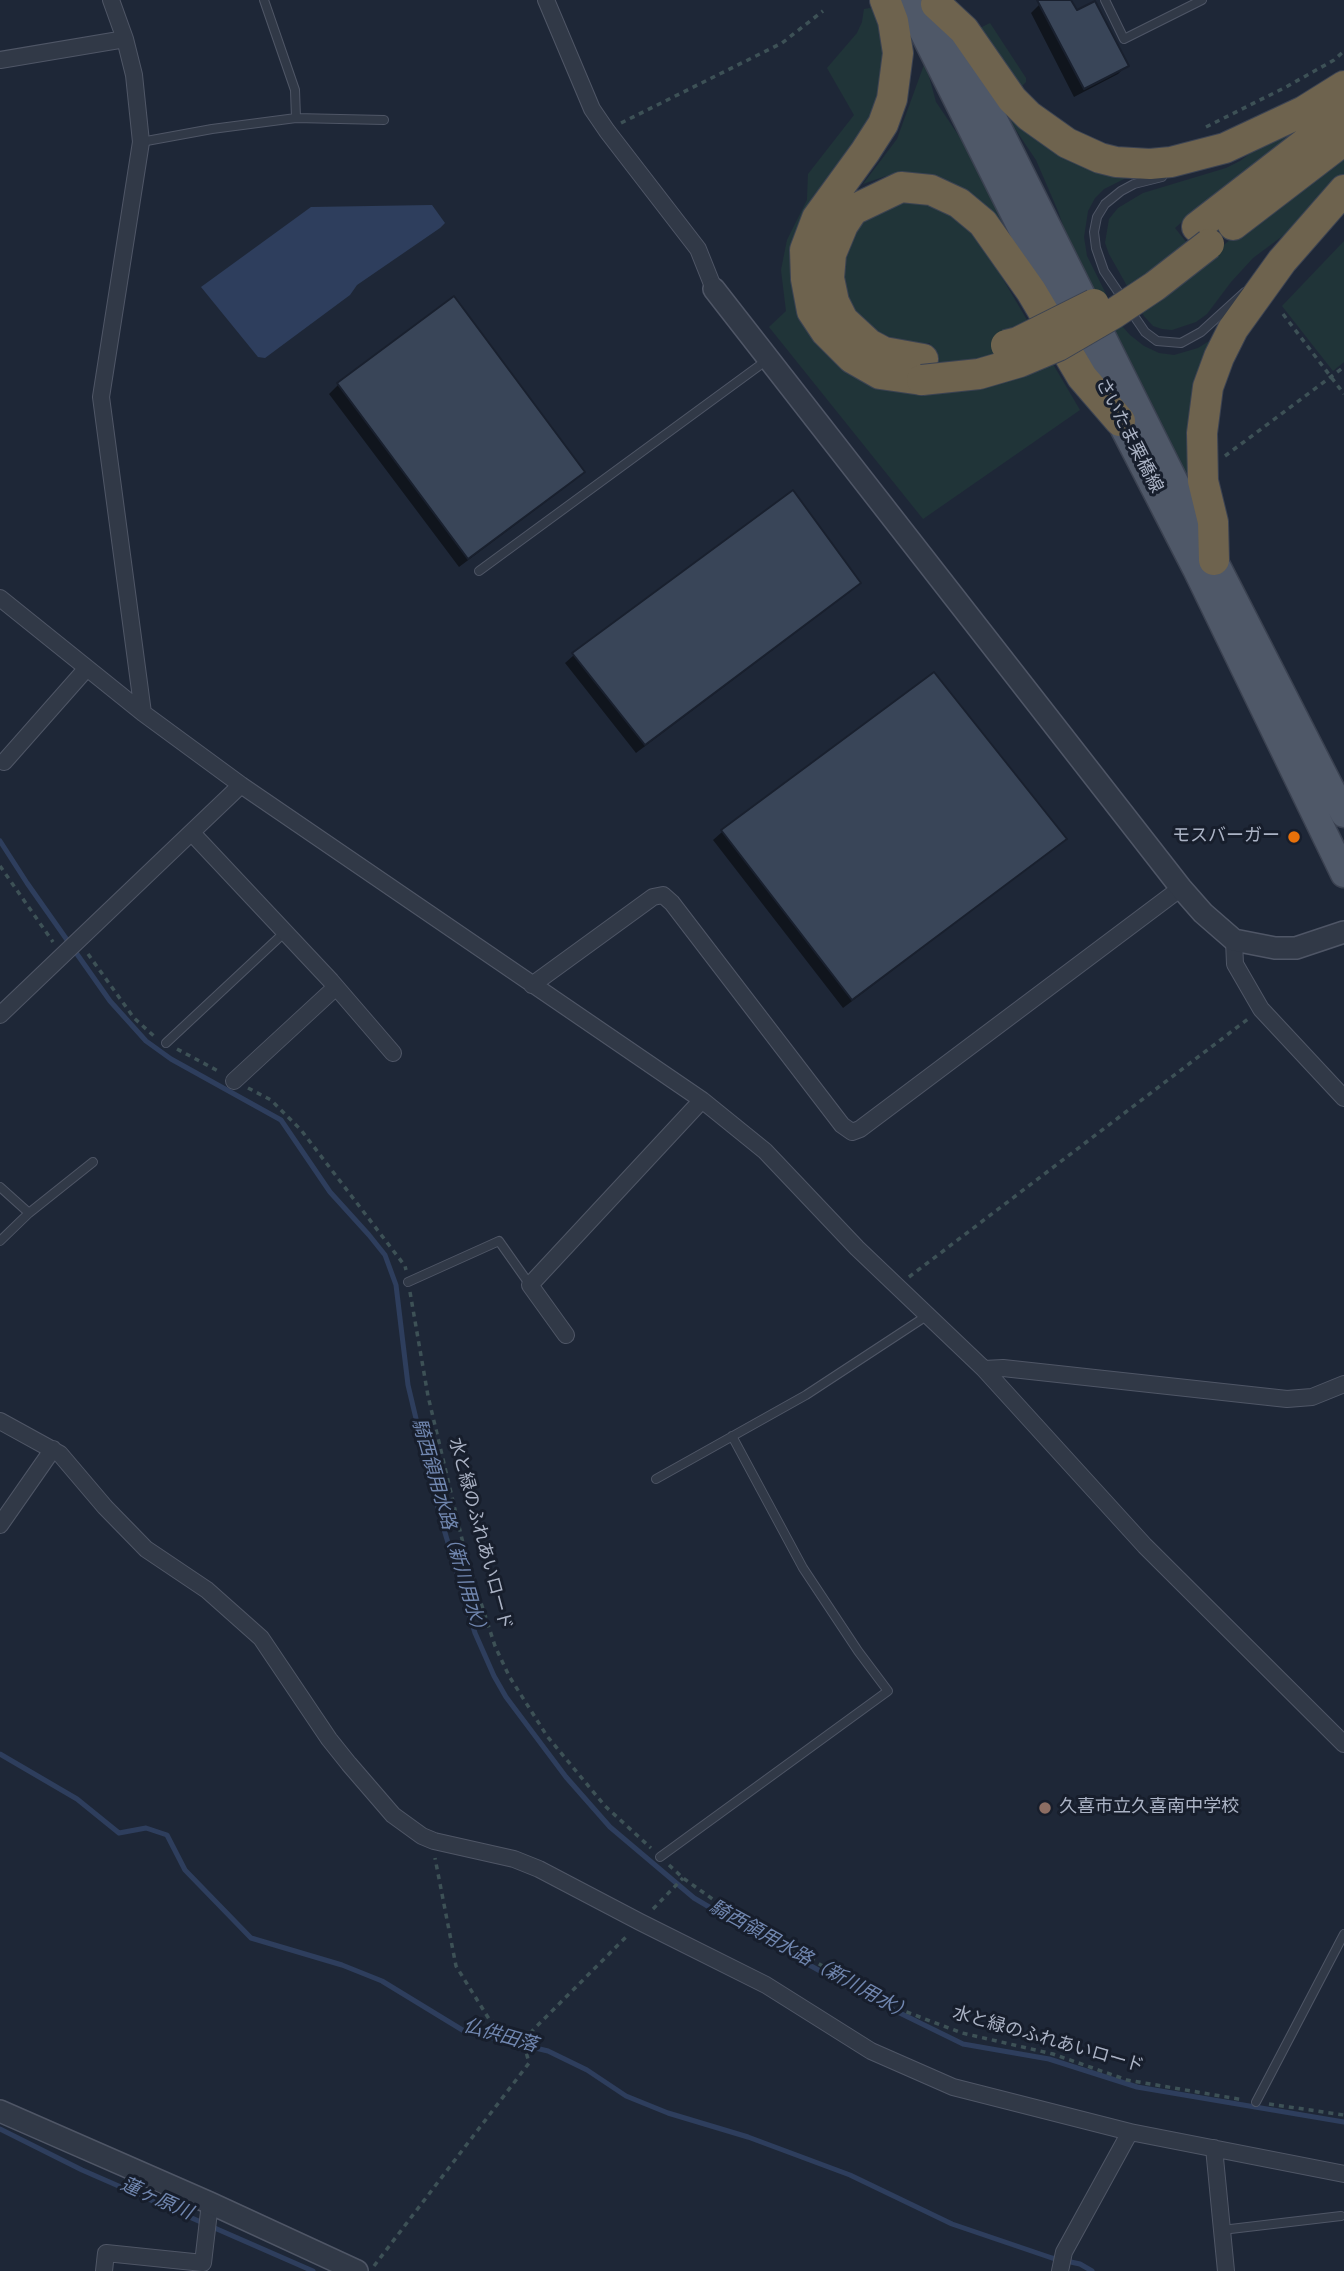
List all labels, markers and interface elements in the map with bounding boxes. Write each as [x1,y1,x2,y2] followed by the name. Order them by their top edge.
[1090,375,1166,497] street label: さいたま栗橋線
[1172,826,1280,848] place label: モスバーガー
[1286,829,1302,845] marker: モスバーガー
[406,1416,490,1642] water label: 騎西領用水路（新川用水）
[443,1436,515,1632] street label: 水と緑のふれあいロード
[1059,1797,1239,1819] place label: 久喜市立久喜南中学校
[1037,1800,1053,1816] marker: 久喜市立久喜南中学校
[705,1897,915,2027] water label: 騎西領用水路（新川用水）
[950,2003,1146,2079] street label: 水と緑のふれあいロード
[460,2016,540,2058] water label: 仏供田落
[117,2174,195,2226] water label: 蓮ヶ原川

